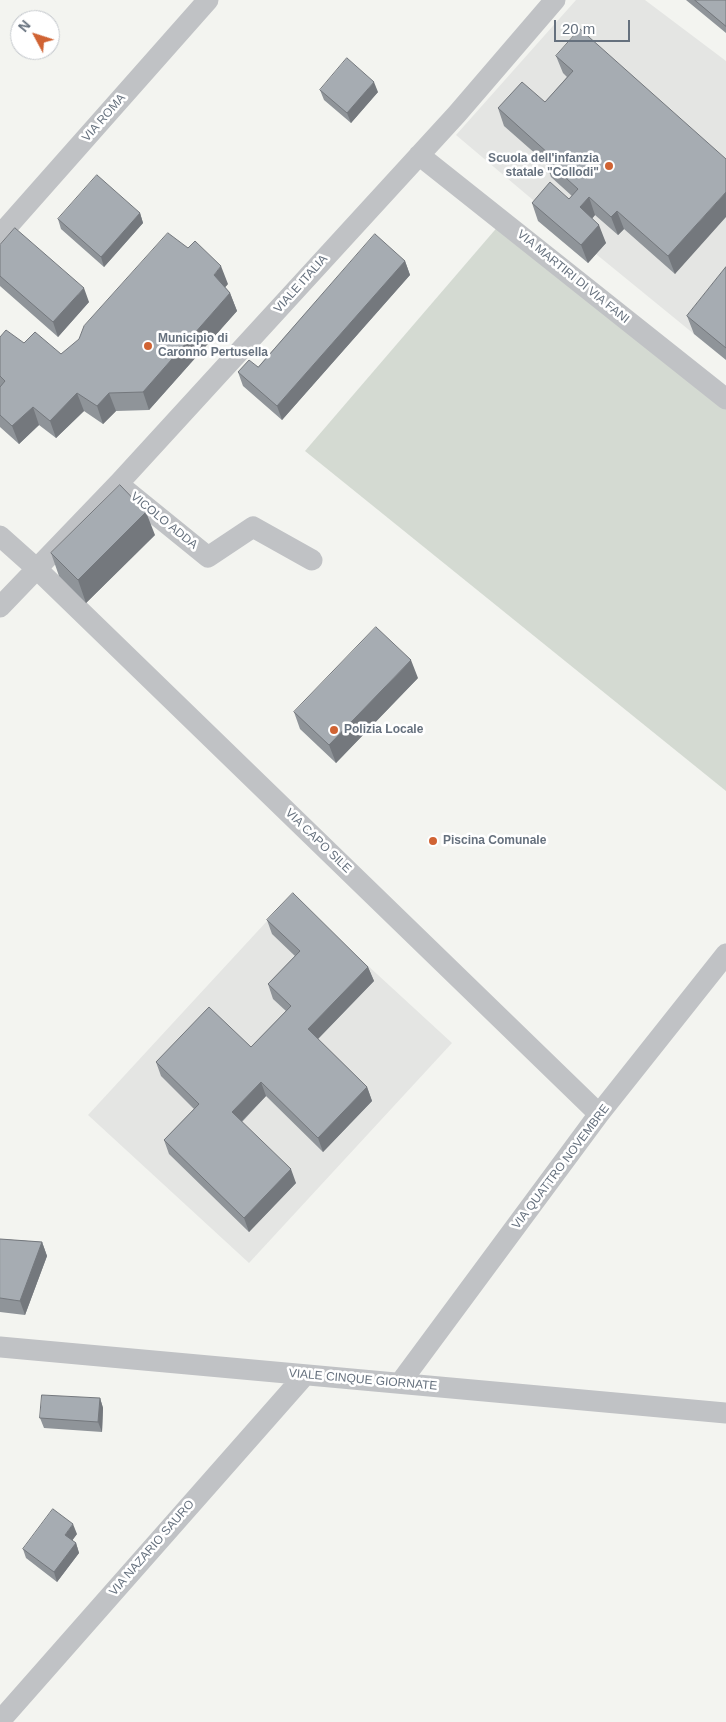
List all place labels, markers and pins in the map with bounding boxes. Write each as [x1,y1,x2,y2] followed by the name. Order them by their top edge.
[488,152,599,180] place label: Scuola dell'infanzia statale "Collodi"
[603,160,615,172] marker: Scuola dell'infanzia statale "Collodi"
[158,332,268,360] place label: Municipio di Caronno Pertusella
[142,340,154,352] marker: Municipio di Caronno Pertusella
[344,723,423,737] place label: Polizia Locale
[328,724,340,736] marker: Polizia Locale
[443,834,546,848] place label: Piscina Comunale
[427,835,439,847] marker: Piscina Comunale

